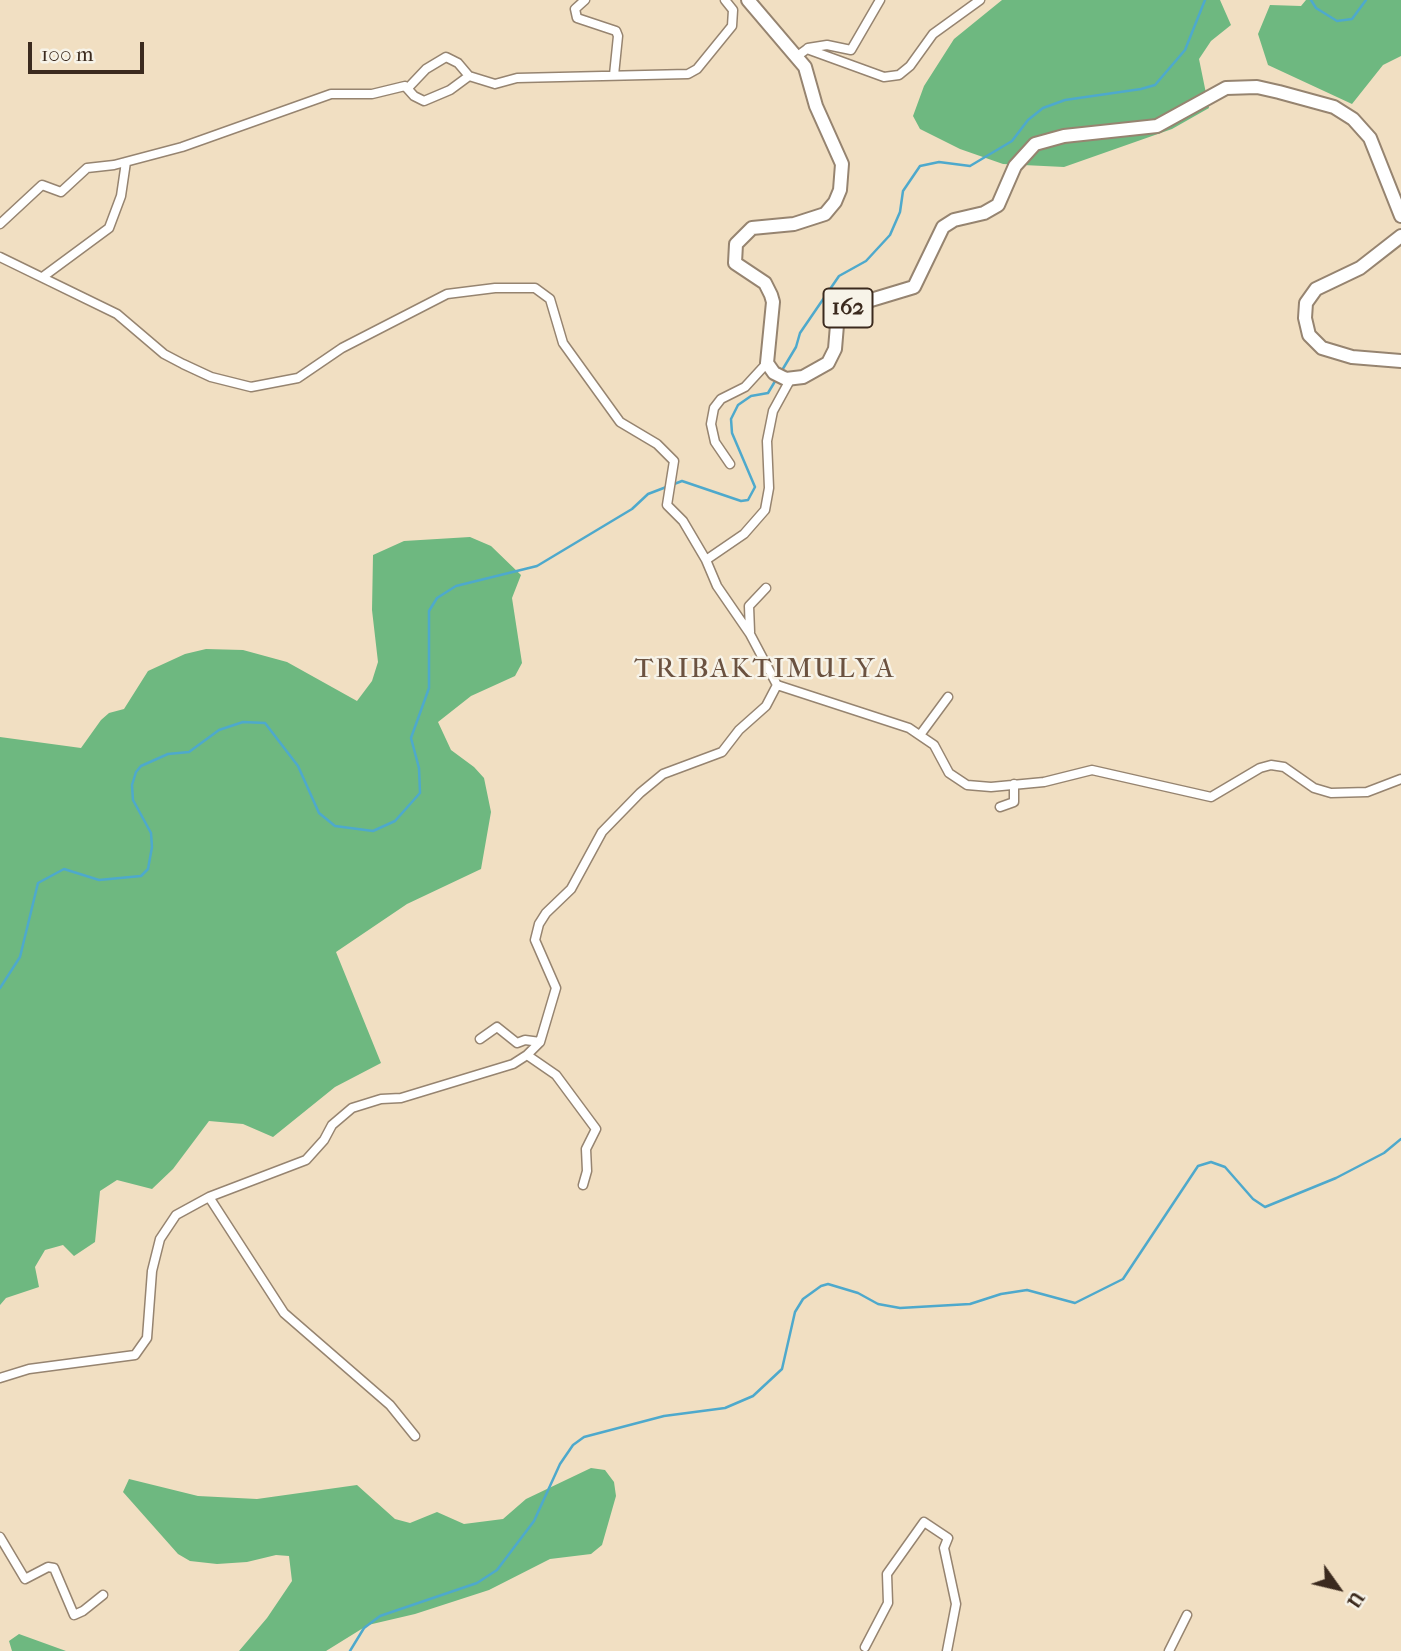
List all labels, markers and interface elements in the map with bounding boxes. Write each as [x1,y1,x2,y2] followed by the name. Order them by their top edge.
[32,28,147,72] scale bar
[41,42,94,66] text: 100 m
[824,288,872,328] road number: 162
[636,653,894,687] district label: TRIBAKTIMULYA
[1303,1553,1373,1623] north arrow
[1342,1587,1369,1612] text: U

